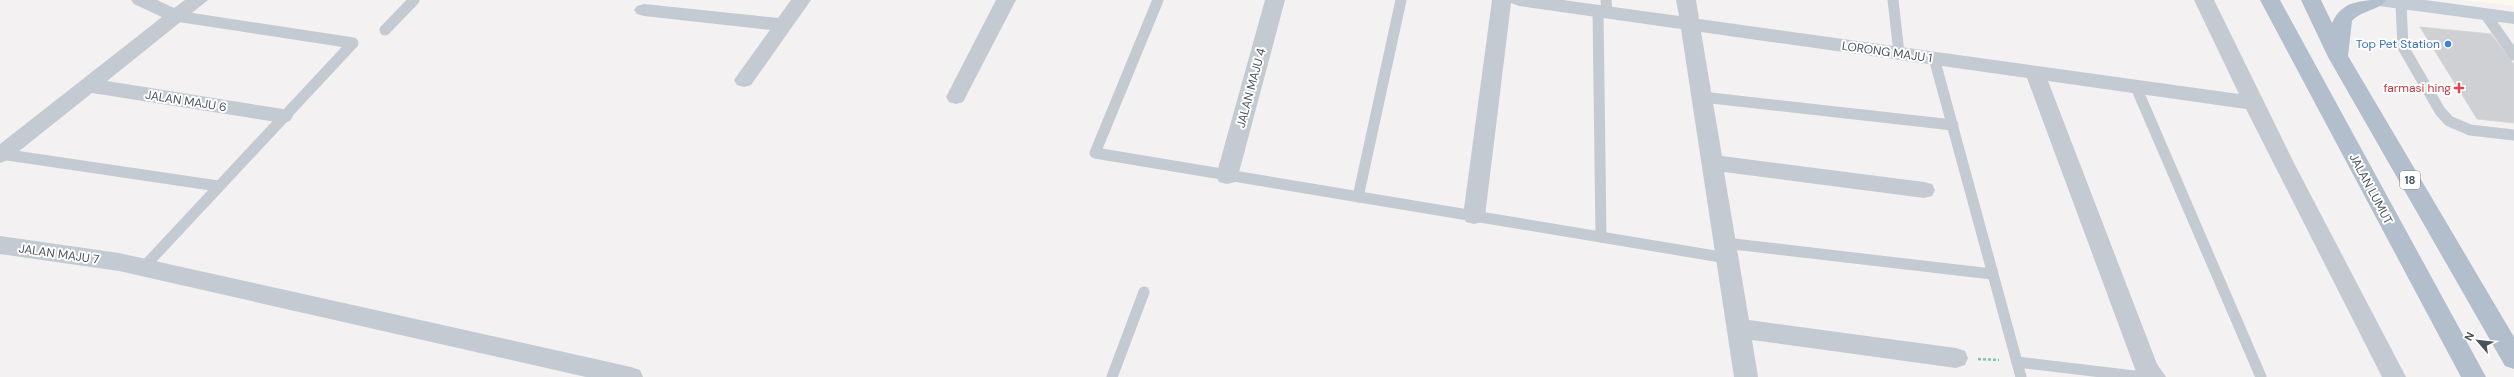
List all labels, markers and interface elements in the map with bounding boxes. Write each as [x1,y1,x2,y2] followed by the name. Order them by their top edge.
[2356,36,2440,52] place label: Top Pet Station
[1841,38,1933,66] street label: LORONG MAJU 1
[2443,39,2453,49] marker: Top Pet Station
[1233,46,1269,130] street label: JALAN MAJU 4
[2384,80,2451,96] place label: farmasi hing
[2454,83,2464,93] marker: farmasi hing
[144,87,228,115] street label: JALAN MAJU 6
[2346,151,2396,227] street label: JALAN LUMUT
[2400,171,2420,189] road number: 18
[18,240,100,268] street label: JALAN MAJU 7
[2458,321,2498,361] north arrow
[2461,329,2477,343] text: N

